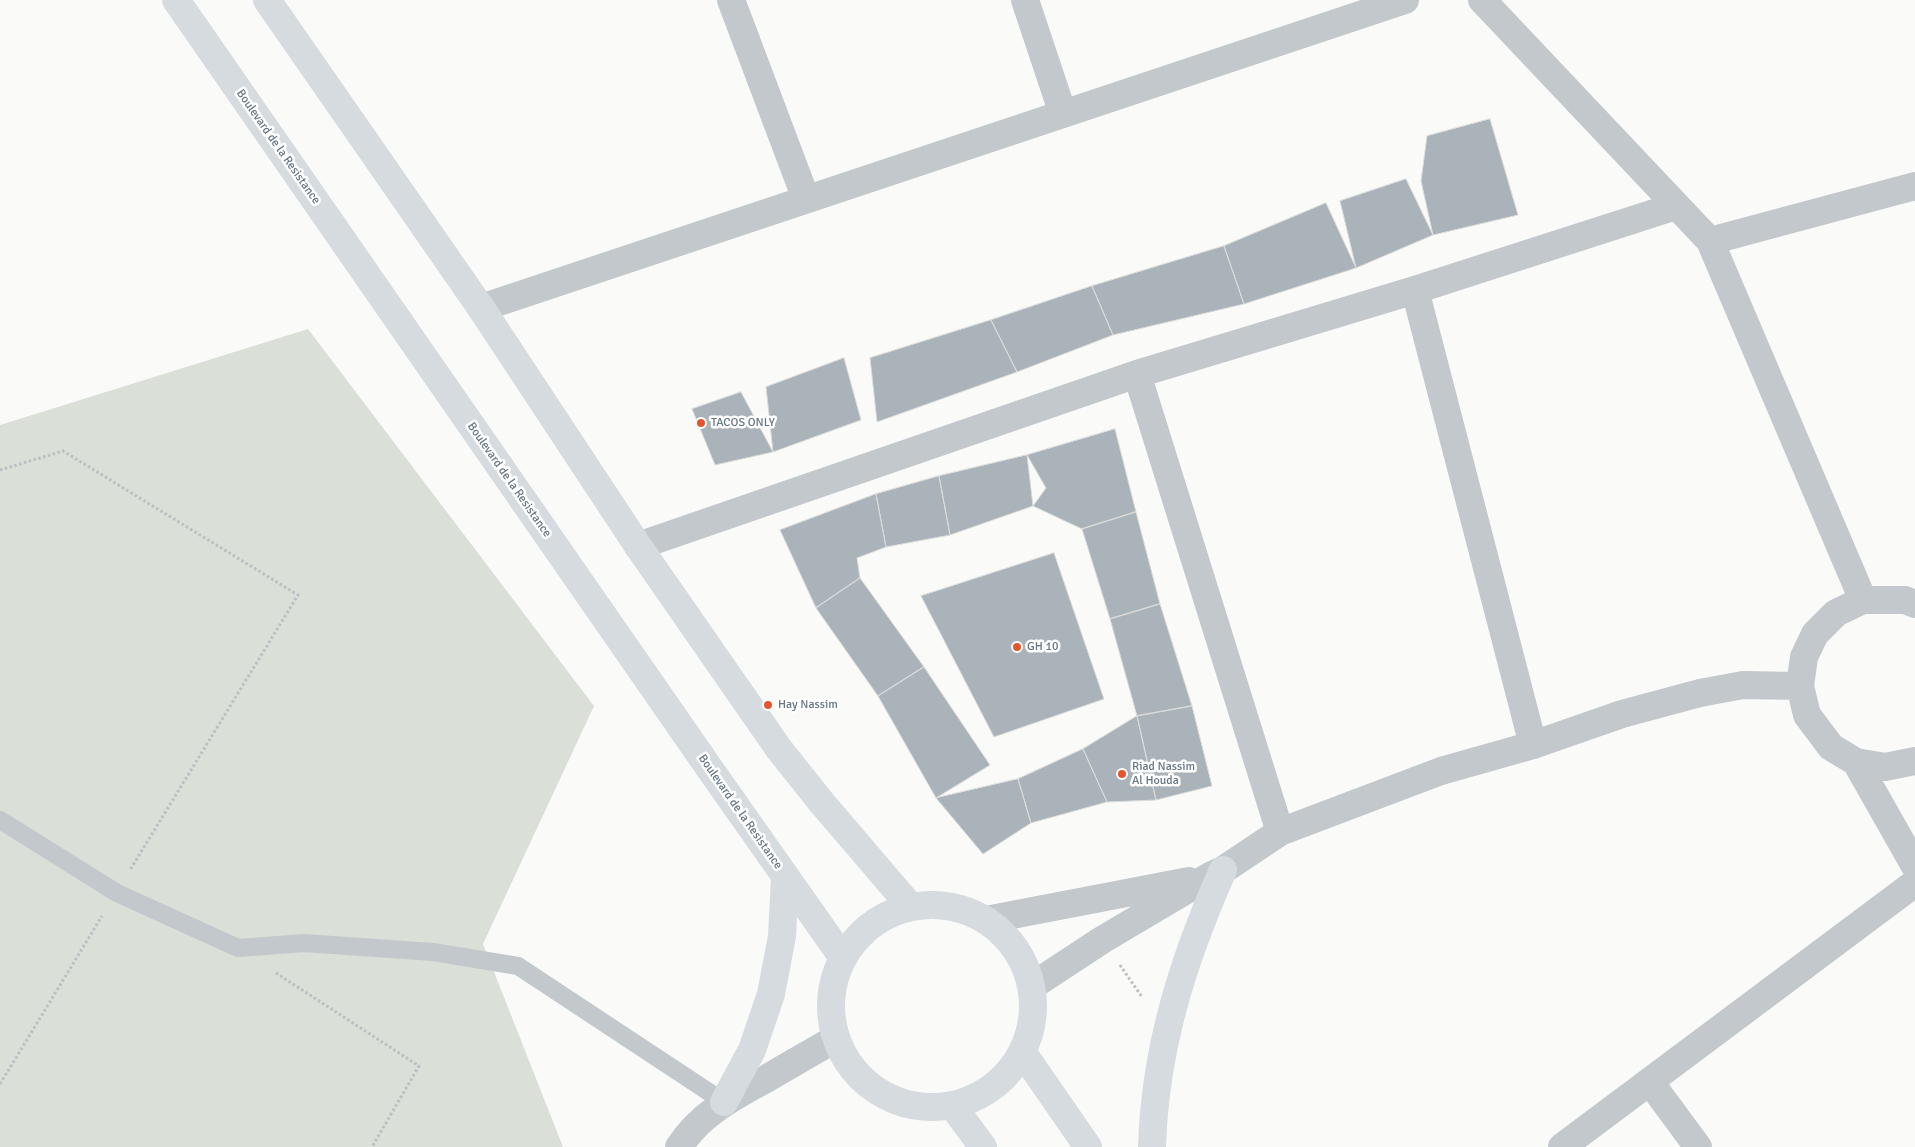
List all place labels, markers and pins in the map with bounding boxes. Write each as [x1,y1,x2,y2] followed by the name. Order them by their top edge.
[711,416,775,430] place label: TACOS ONLY
[695,417,707,429] marker: TACOS ONLY
[1027,640,1058,654] place label: GH 10
[1011,641,1023,653] marker: GH 10
[778,698,838,712] place label: Hay Nassim
[762,699,774,711] marker: Hay Nassim
[1132,760,1195,788] place label: Riad Nassim Al Houda
[1116,768,1128,780] marker: Riad Nassim Al Houda

